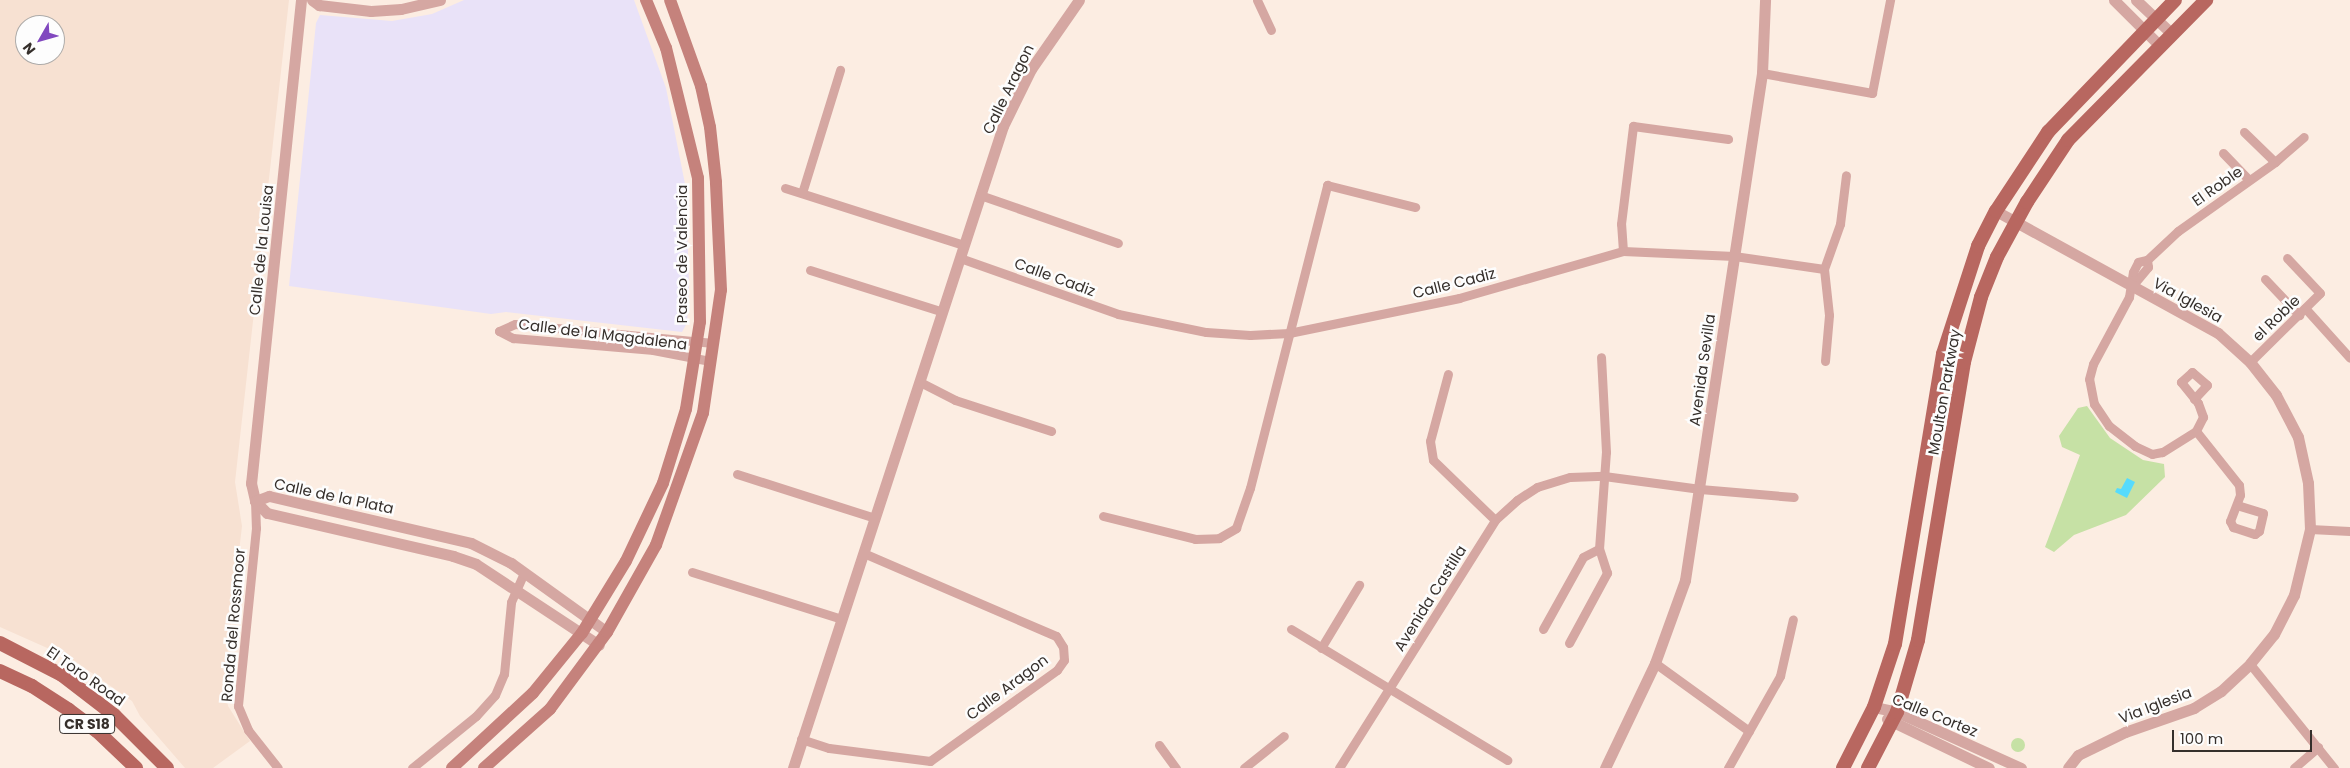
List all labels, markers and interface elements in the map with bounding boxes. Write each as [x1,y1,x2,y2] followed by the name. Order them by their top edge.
[15,15,65,65] north arrow
[18,38,40,59] text: N
[979,41,1037,137] street label: Calle Aragon
[2188,162,2246,210] street label: El Roble
[245,184,277,316] street label: Calle de la Louisa
[673,185,691,323] street label: Paseo de Valencia
[1012,254,1098,300] street label: Calle Cadiz
[1411,264,1497,302] street label: Calle Cadiz
[2150,274,2226,326] street label: Via Iglesia
[2249,291,2303,345] street label: el Roble
[1685,313,1719,427] street label: Avenida Sevilla
[518,315,688,353] street label: Calle de la Magdalena
[1924,328,1964,456] street label: Moulton Parkway
[273,475,395,517] street label: Calle de la Plata
[1390,542,1470,654] street label: Avenida Castilla
[217,547,249,703] street label: Ronda del Rossmoor
[43,642,129,710] street label: El Toro Road
[963,650,1051,724] street label: Calle Aragon
[2116,683,2194,727] street label: Via Iglesia
[1890,690,1980,740] street label: Calle Cortez
[58,712,116,736] road number: CR S18
[2175,720,2315,752] scale bar
[2180,728,2223,749] text: 100 m

